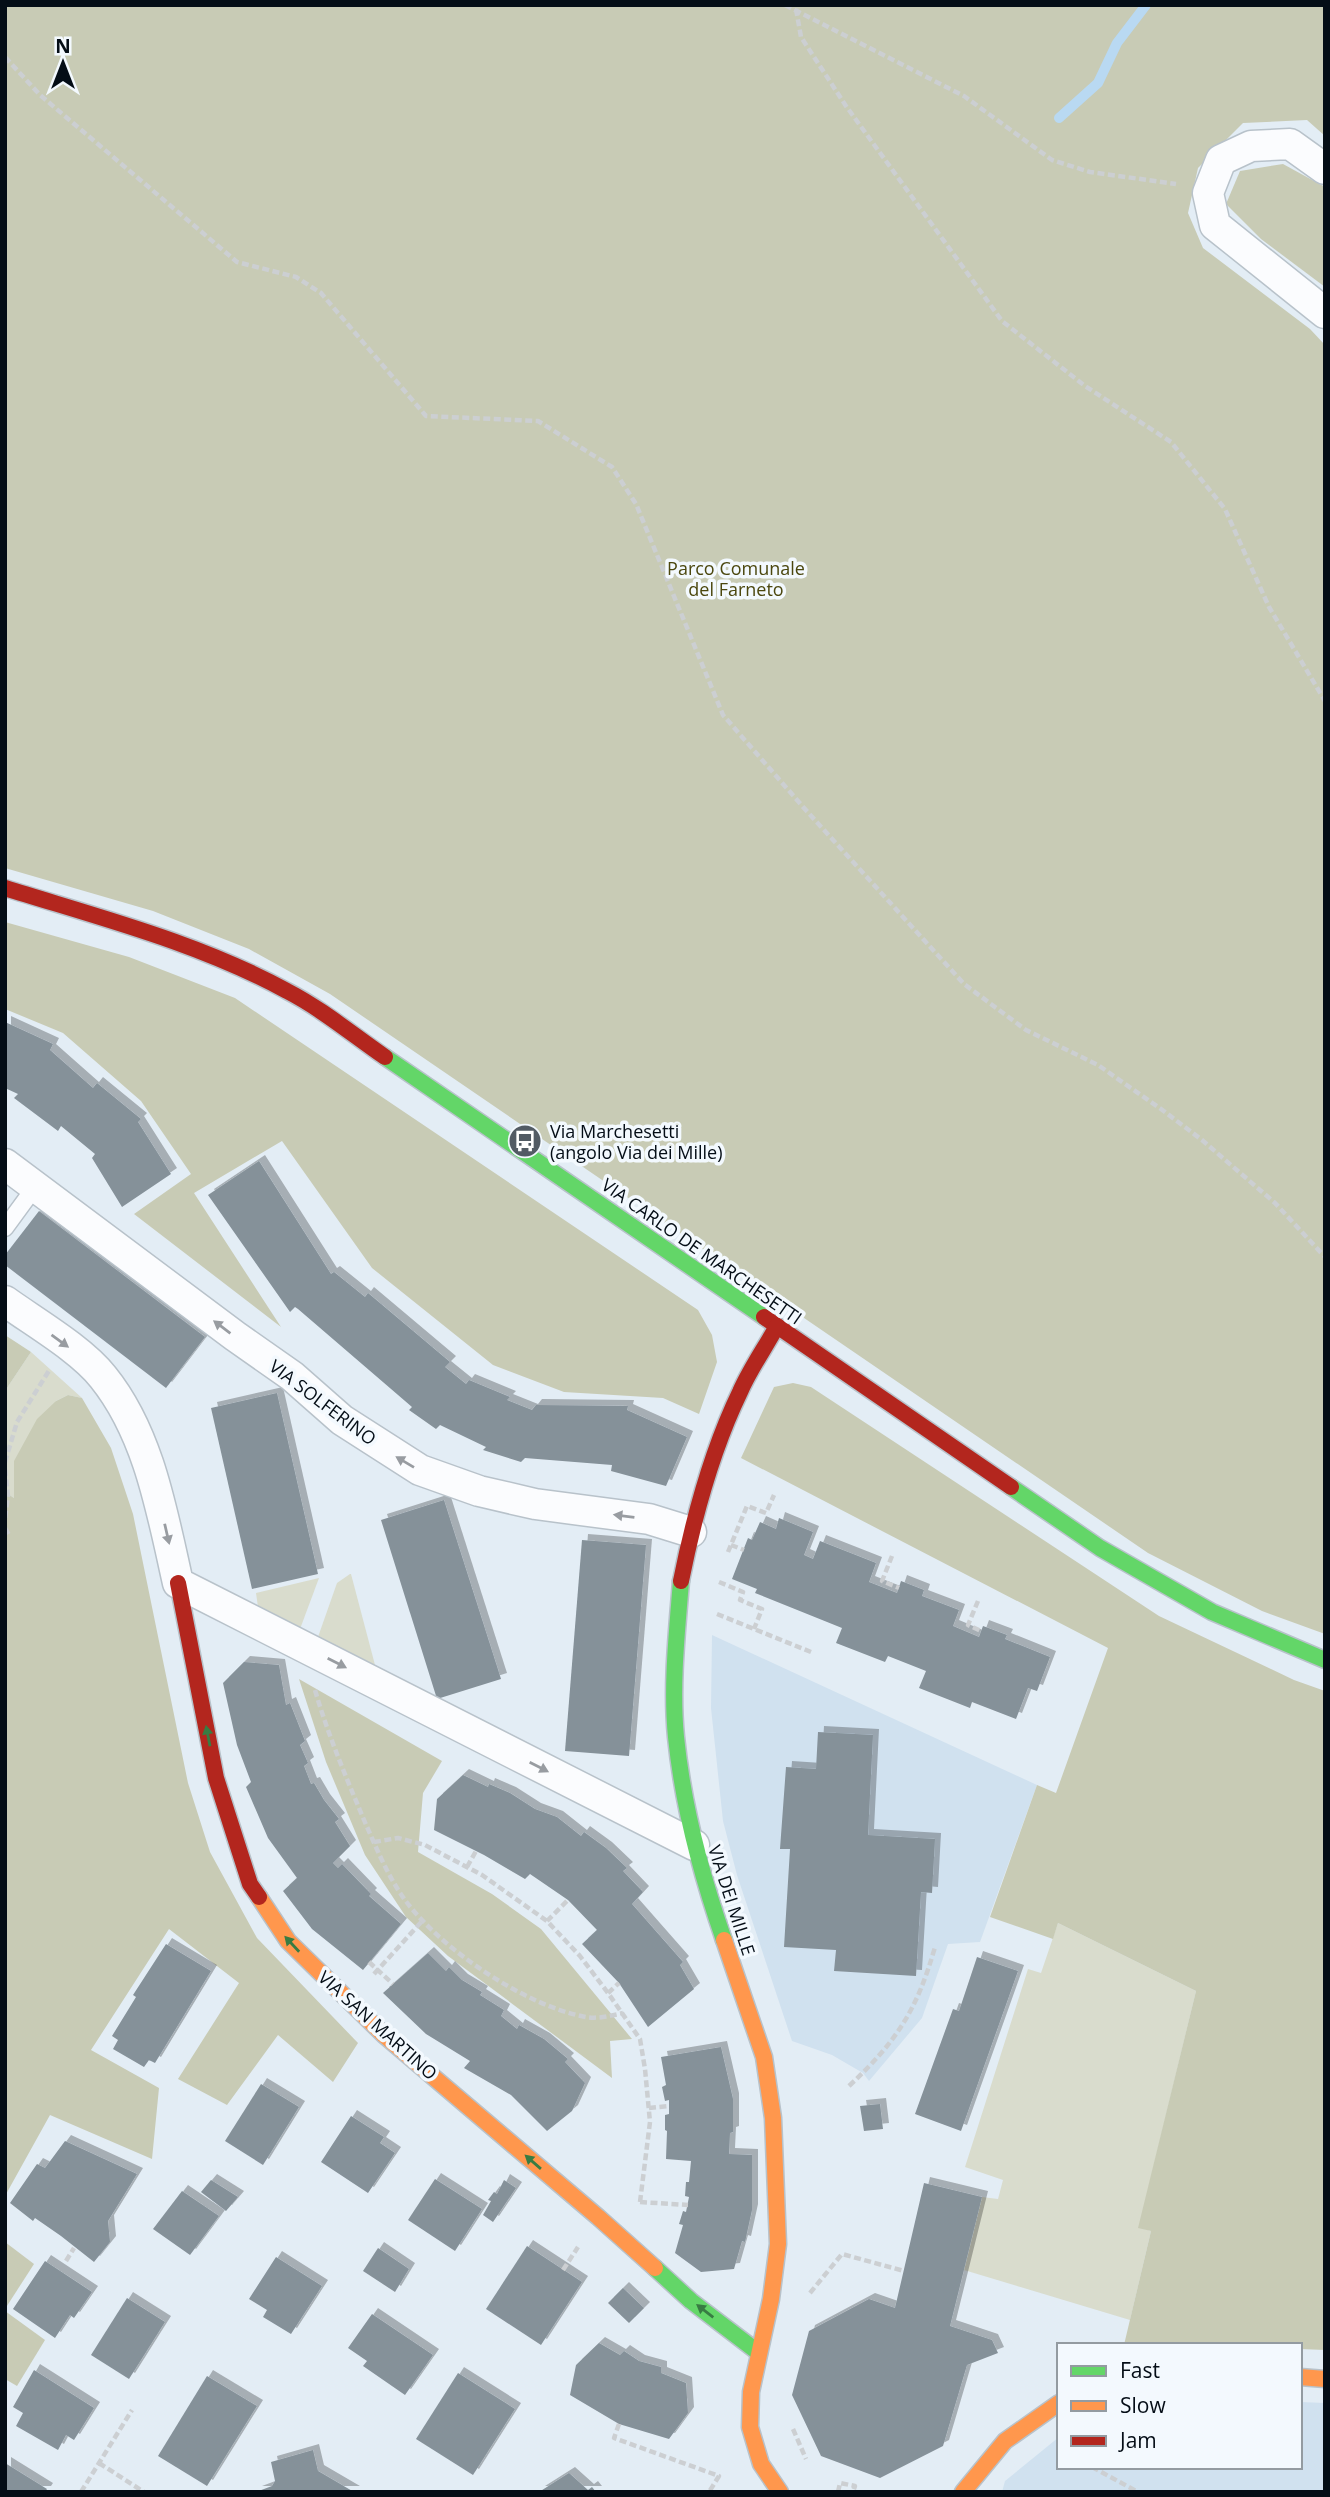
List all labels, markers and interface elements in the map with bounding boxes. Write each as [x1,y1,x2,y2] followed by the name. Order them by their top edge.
[28,28,98,98] north arrow
[55,33,71,59] text: N
[667,556,805,601] park label: Parco Comunale del Farneto
[550,1119,723,1164] place label: Via Marchesetti (angolo Via dei Mille)
[506,1122,544,1160] bus stop icon: Via Marchesetti (angolo Via dei Mille)
[597,1172,807,1330] street label: VIA CARLO DE MARCHESETTI
[213,1320,231,1334] one-way arrow
[51,1334,69,1348] one-way arrow
[265,1354,381,1450] street label: VIA SOLFERINO
[395,1455,414,1468] one-way arrow
[613,1511,635,1522] one-way arrow
[162,1523,173,1545] one-way arrow
[327,1657,347,1669] one-way arrow
[202,1725,213,1747] one-way arrow
[530,1760,550,1772] one-way arrow
[703,1842,761,1958] street label: VIA DEI MILLE
[284,1936,300,1953] one-way arrow
[313,1965,443,2085] street label: VIA SAN MARTINO
[525,2155,542,2170] one-way arrow
[696,2304,714,2319] one-way arrow
[1057,2343,1302,2469] legend
[1120,2356,1160,2384] text: Fast
[1120,2391,1166,2419] text: Slow
[1118,2426,1157,2454] text: Jam

